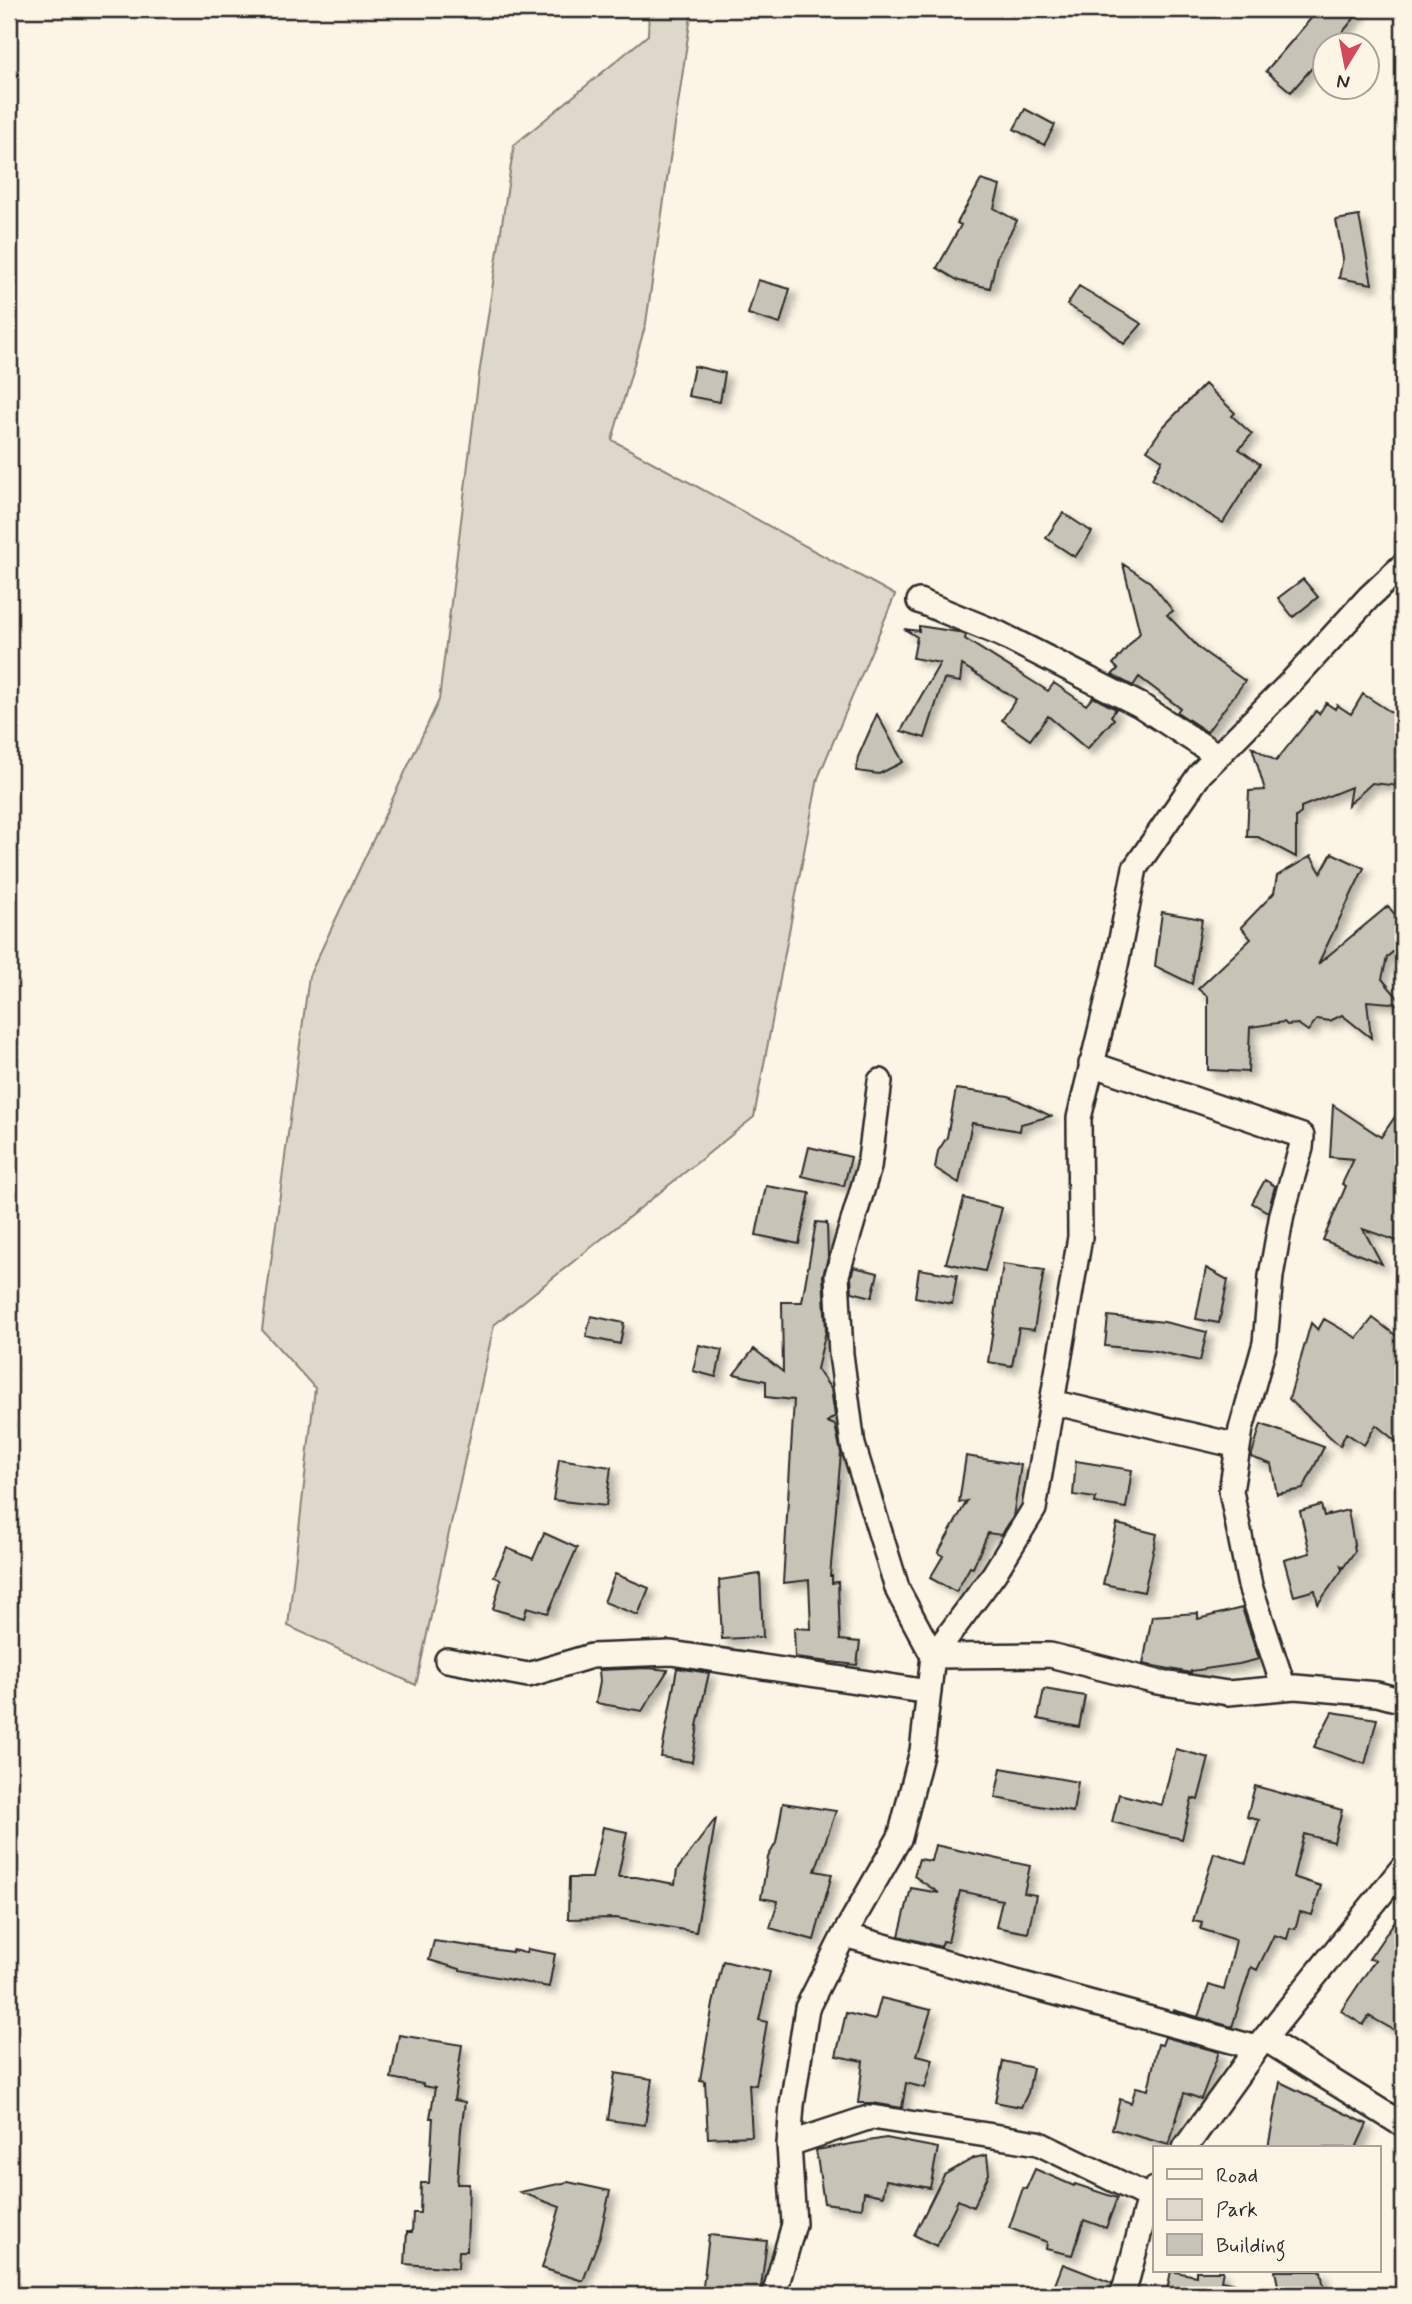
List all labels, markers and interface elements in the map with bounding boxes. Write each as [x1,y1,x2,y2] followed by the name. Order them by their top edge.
[1310,32,1380,102] north arrow
[1335,68,1352,95] text: N
[1153,2146,1380,2272] legend
[1216,2162,1258,2190] text: Road
[1216,2196,1258,2224] text: Park
[1216,2232,1286,2262] text: Building

